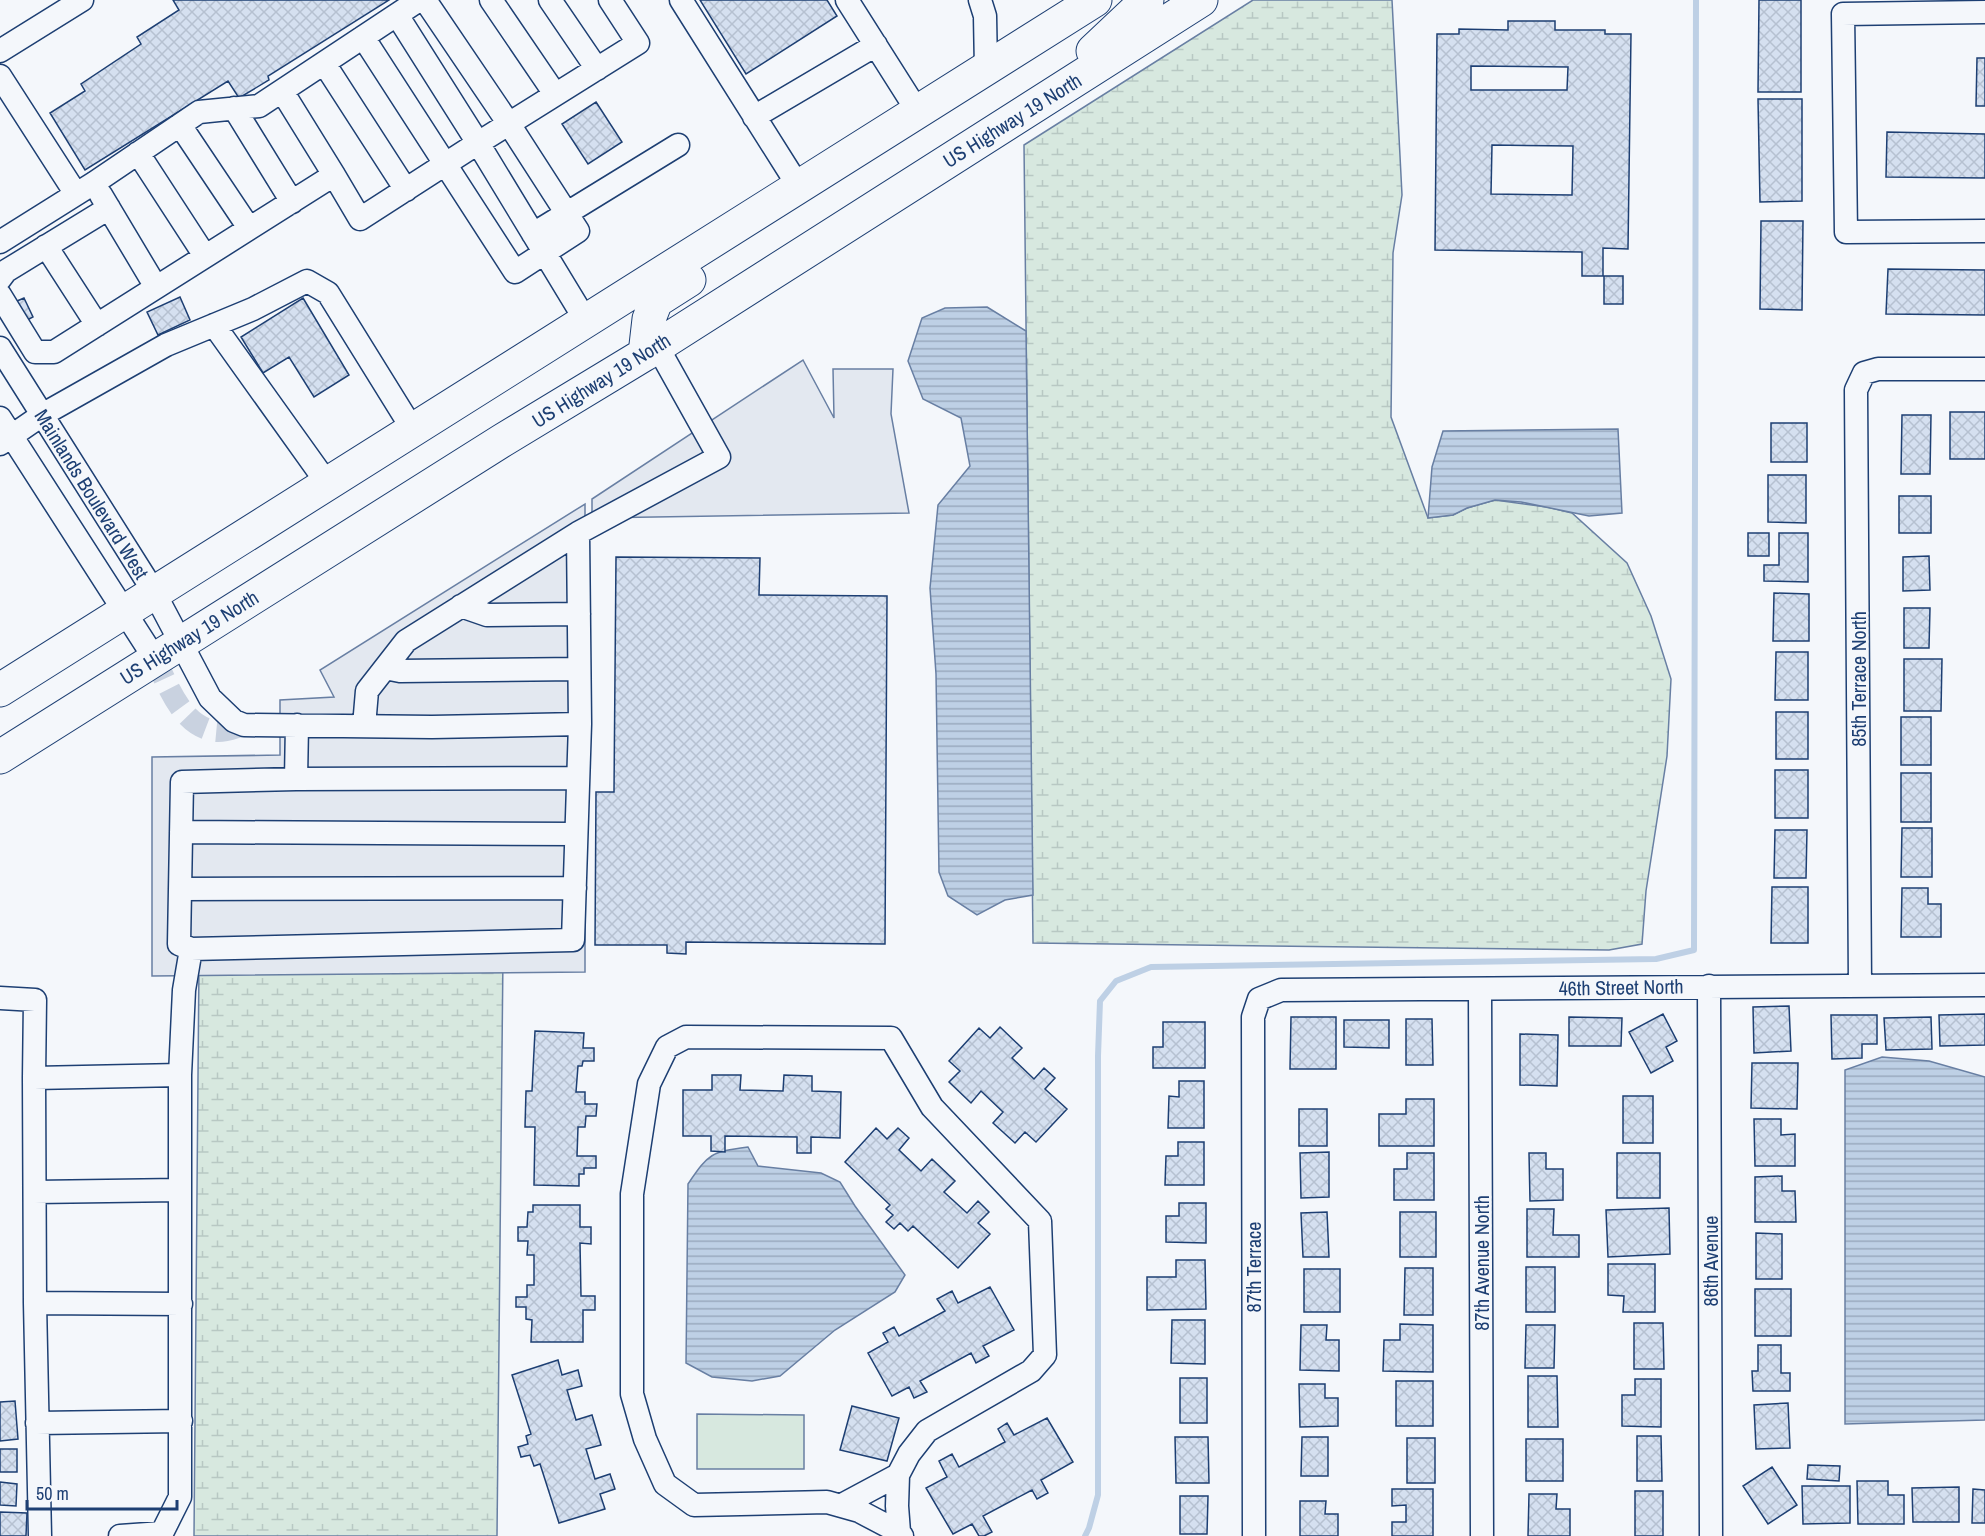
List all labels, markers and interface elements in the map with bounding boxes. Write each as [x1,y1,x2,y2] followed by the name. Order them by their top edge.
[938,67,1086,173] street label: US Highway 19 North
[527,327,675,433] street label: US Highway 19 North
[29,404,156,585] street label: Mainlands Boulevard West
[115,584,263,690] street label: US Highway 19 North
[1845,611,1872,747] street label: 85th Terrace North
[1558,972,1684,1002] street label: 46th Street North
[1468,1195,1495,1331] street label: 87th Avenue North
[1697,1216,1724,1306] street label: 86th Avenue
[1240,1222,1267,1312] street label: 87th Terrace
[27,1473,177,1511] scale bar
[36,1481,69,1506] text: 50 m

